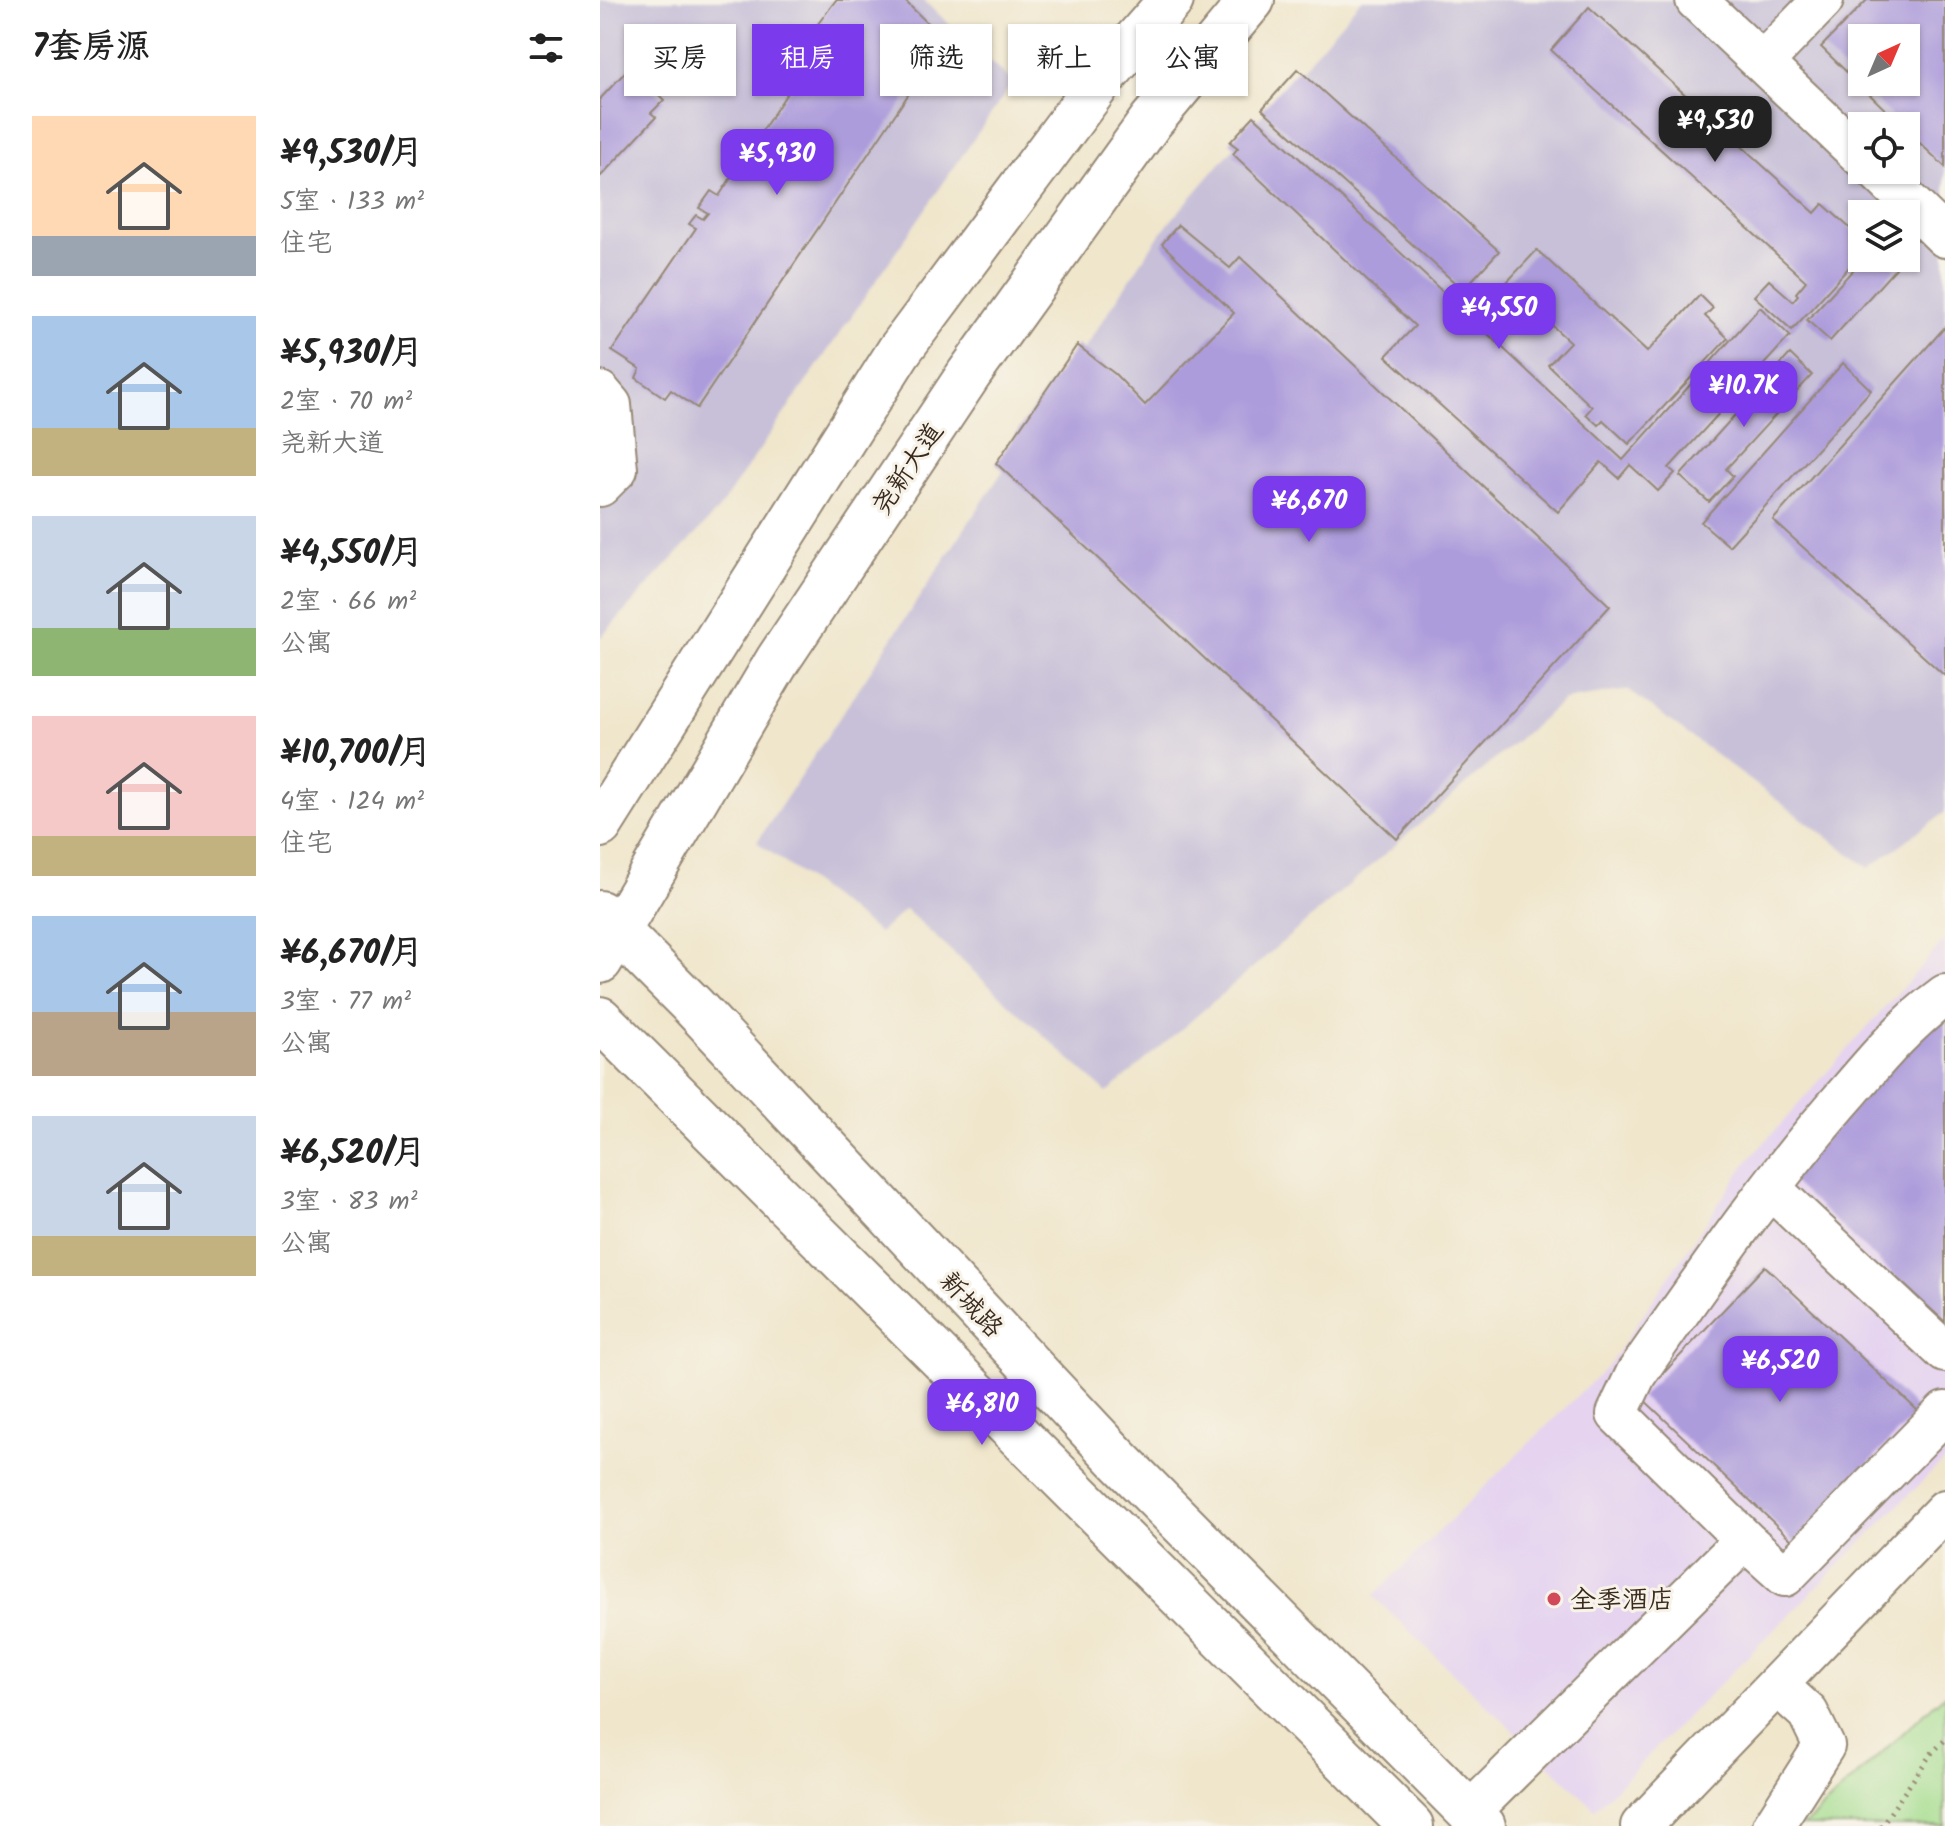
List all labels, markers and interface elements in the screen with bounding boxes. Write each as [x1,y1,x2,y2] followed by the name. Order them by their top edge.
[32,21,150,75] text: 7套房源
[624,24,736,96] chip: 买房
[752,24,864,96] chip: 租房
[880,24,992,96] chip: 筛选
[1008,24,1120,96] chip: 新上
[1136,24,1248,96] chip: 公寓
[1848,24,1920,96] north arrow
[1848,24,1920,272] map controls
[524,26,568,70] icon: filters
[1650,96,1780,164] pin: ¥9,530
[1677,101,1753,143] text: ¥9,530
[1848,112,1920,184] button: locate
[280,127,424,181] text: ¥9,530/月
[712,129,842,197] pin: ¥5,930
[739,134,815,176] text: ¥5,930
[96,148,192,244] icon: home
[280,181,424,223] text: 5室 · 133 m²
[1848,200,1920,272] button: layers
[280,223,332,265] text: 住宅
[1434,283,1564,351] pin: ¥4,550
[1461,288,1537,330] text: ¥4,550
[280,327,424,381] text: ¥5,930/月
[96,348,192,444] icon: home
[1679,361,1809,429] pin: ¥10.7K
[1708,366,1780,408] text: ¥10.7K
[280,381,412,423] text: 2室 · 70 m²
[862,414,955,524] street label: 尧新大道
[280,423,384,465] text: 尧新大道
[1244,476,1374,544] pin: ¥6,670
[1271,481,1347,523] text: ¥6,670
[280,527,424,581] text: ¥4,550/月
[96,548,192,644] icon: home
[280,581,416,623] text: 2室 · 66 m²
[280,623,332,665] text: 公寓
[280,727,432,781] text: ¥10,700/月
[96,748,192,844] icon: home
[280,781,424,823] text: 4室 · 124 m²
[280,823,332,865] text: 住宅
[280,927,424,981] text: ¥6,670/月
[96,948,192,1044] icon: home
[280,981,411,1023] text: 3室 · 77 m²
[280,1023,332,1065] text: 公寓
[280,1127,426,1181] text: ¥6,520/月
[96,1148,192,1244] icon: home
[280,1181,418,1223] text: 3室 · 83 m²
[280,1223,332,1265] text: 公寓
[929,1263,1012,1348] street label: 新城路
[1715,1336,1845,1404] pin: ¥6,520
[1741,1341,1819,1383] text: ¥6,520
[917,1379,1047,1447] pin: ¥6,810
[945,1384,1019,1426] text: ¥6,810
[1570,1580,1674,1622] place label: 全季酒店
[1545,1590,1563,1608] marker: 全季酒店

